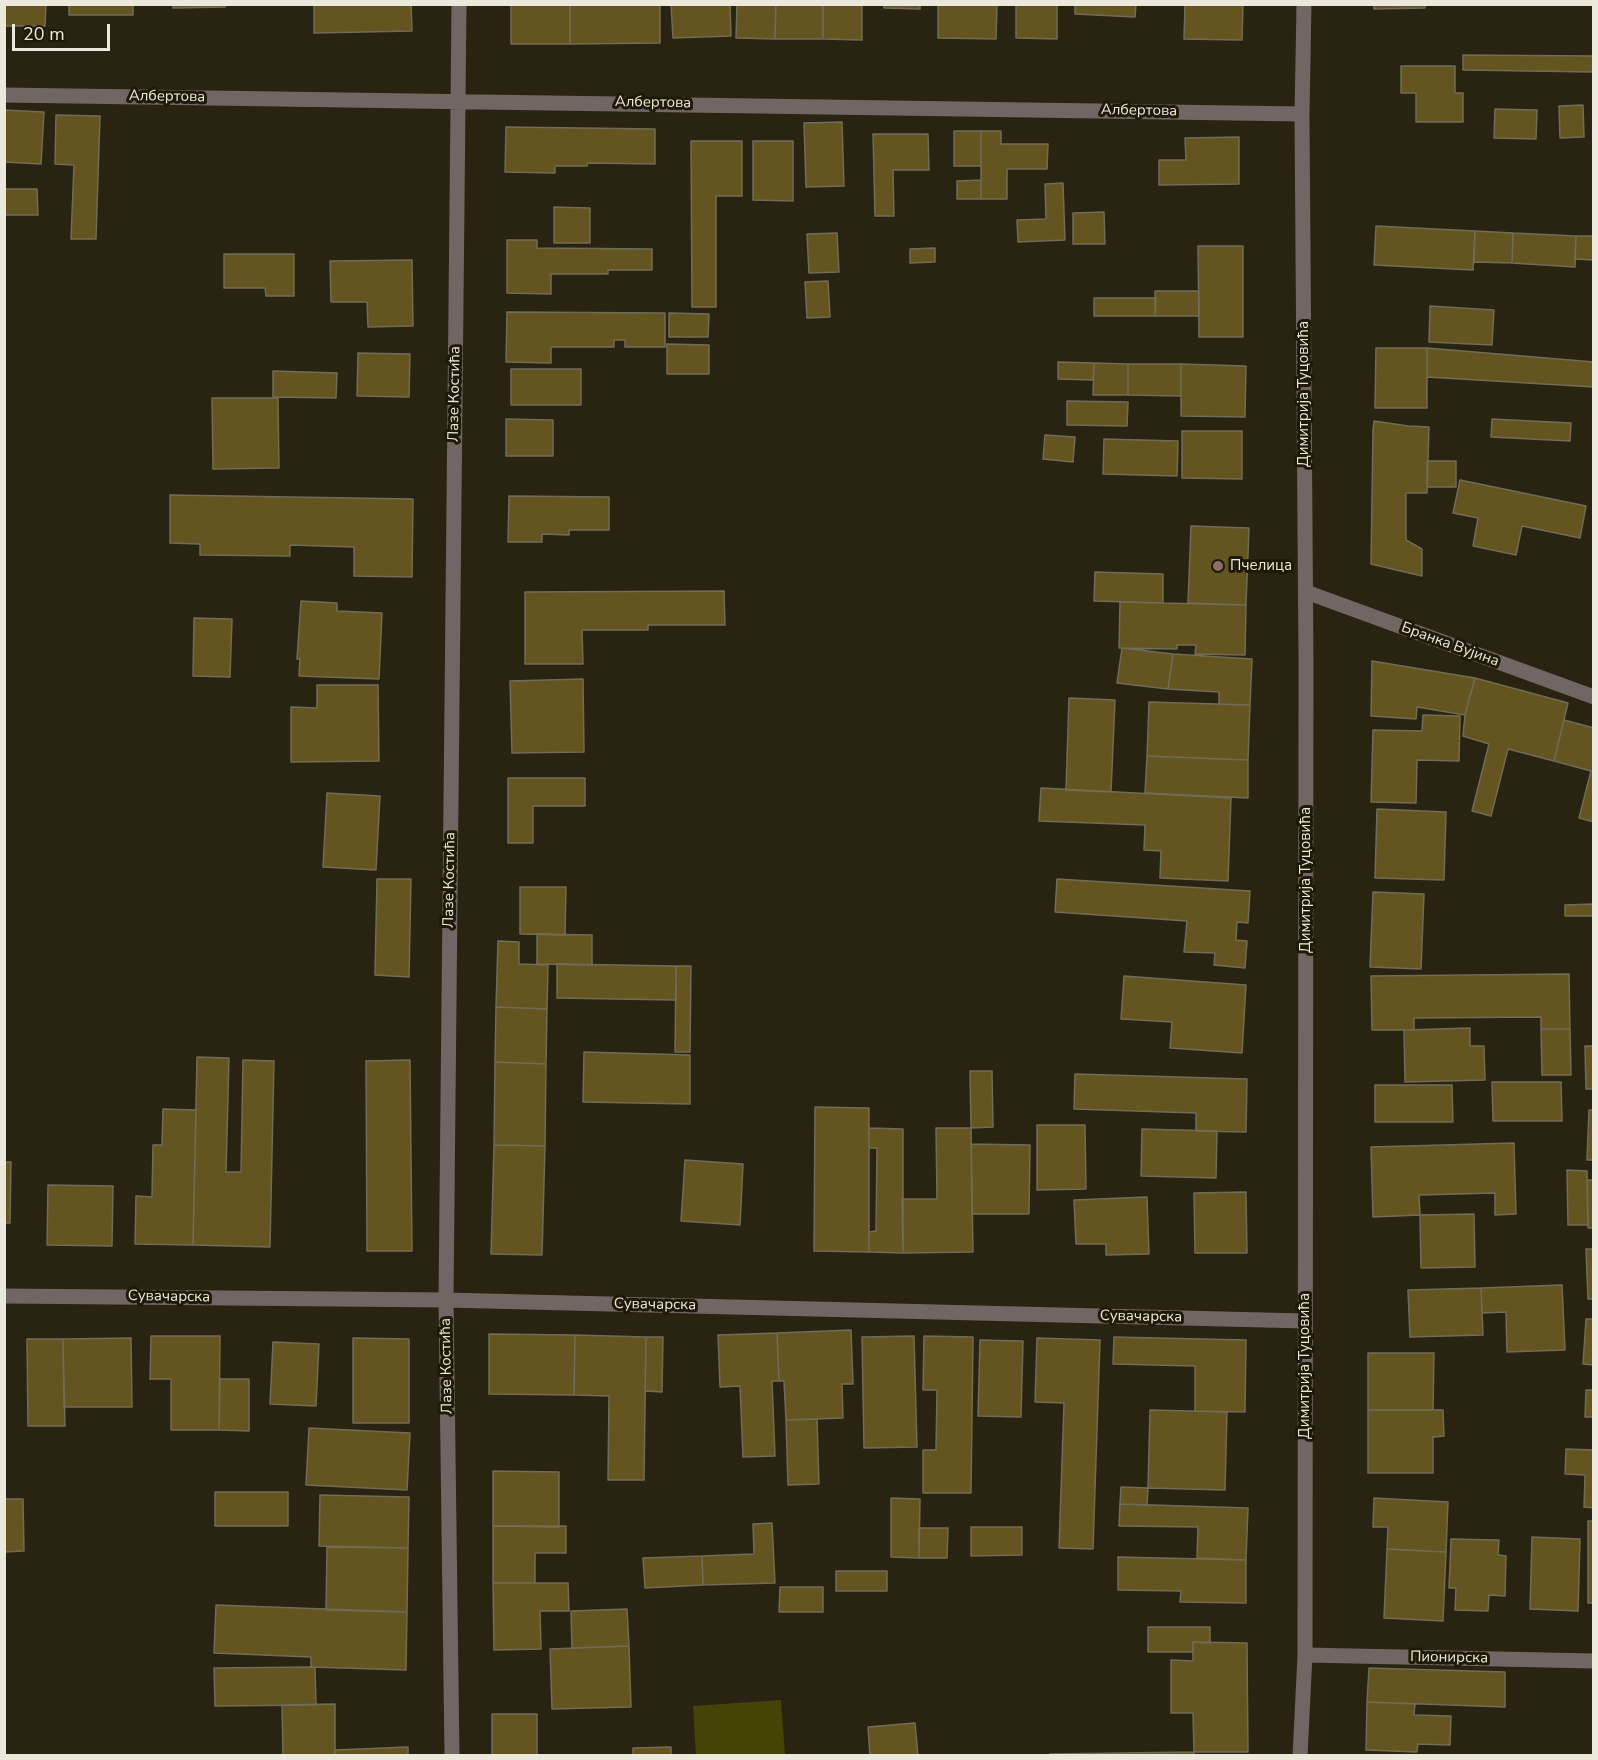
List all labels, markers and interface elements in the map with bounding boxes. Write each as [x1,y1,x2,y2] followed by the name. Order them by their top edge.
[15,12,112,50] scale bar
[23,22,65,46] text: 20 m
[129,87,205,107] street label: Албертова
[615,93,691,113] street label: Албертова
[1101,101,1177,121] street label: Албертова
[1295,321,1313,467] street label: Димитрија Туцовића
[445,346,465,442] street label: Лазе Костића
[1230,557,1292,575] place label: Пчелица
[1211,559,1225,573] marker: Пчелица
[1399,619,1501,671] street label: Бранка Вујина
[1297,807,1315,953] street label: Димитрија Туцовића
[440,832,460,928] street label: Лазе Костића
[128,1287,210,1307] street label: Сувачарска
[1296,1293,1314,1439] street label: Димитрија Туцовића
[614,1295,696,1315] street label: Сувачарска
[1100,1307,1182,1327] street label: Сувачарска
[437,1318,457,1414] street label: Лазе Костића
[1410,1648,1488,1668] street label: Пионирска

